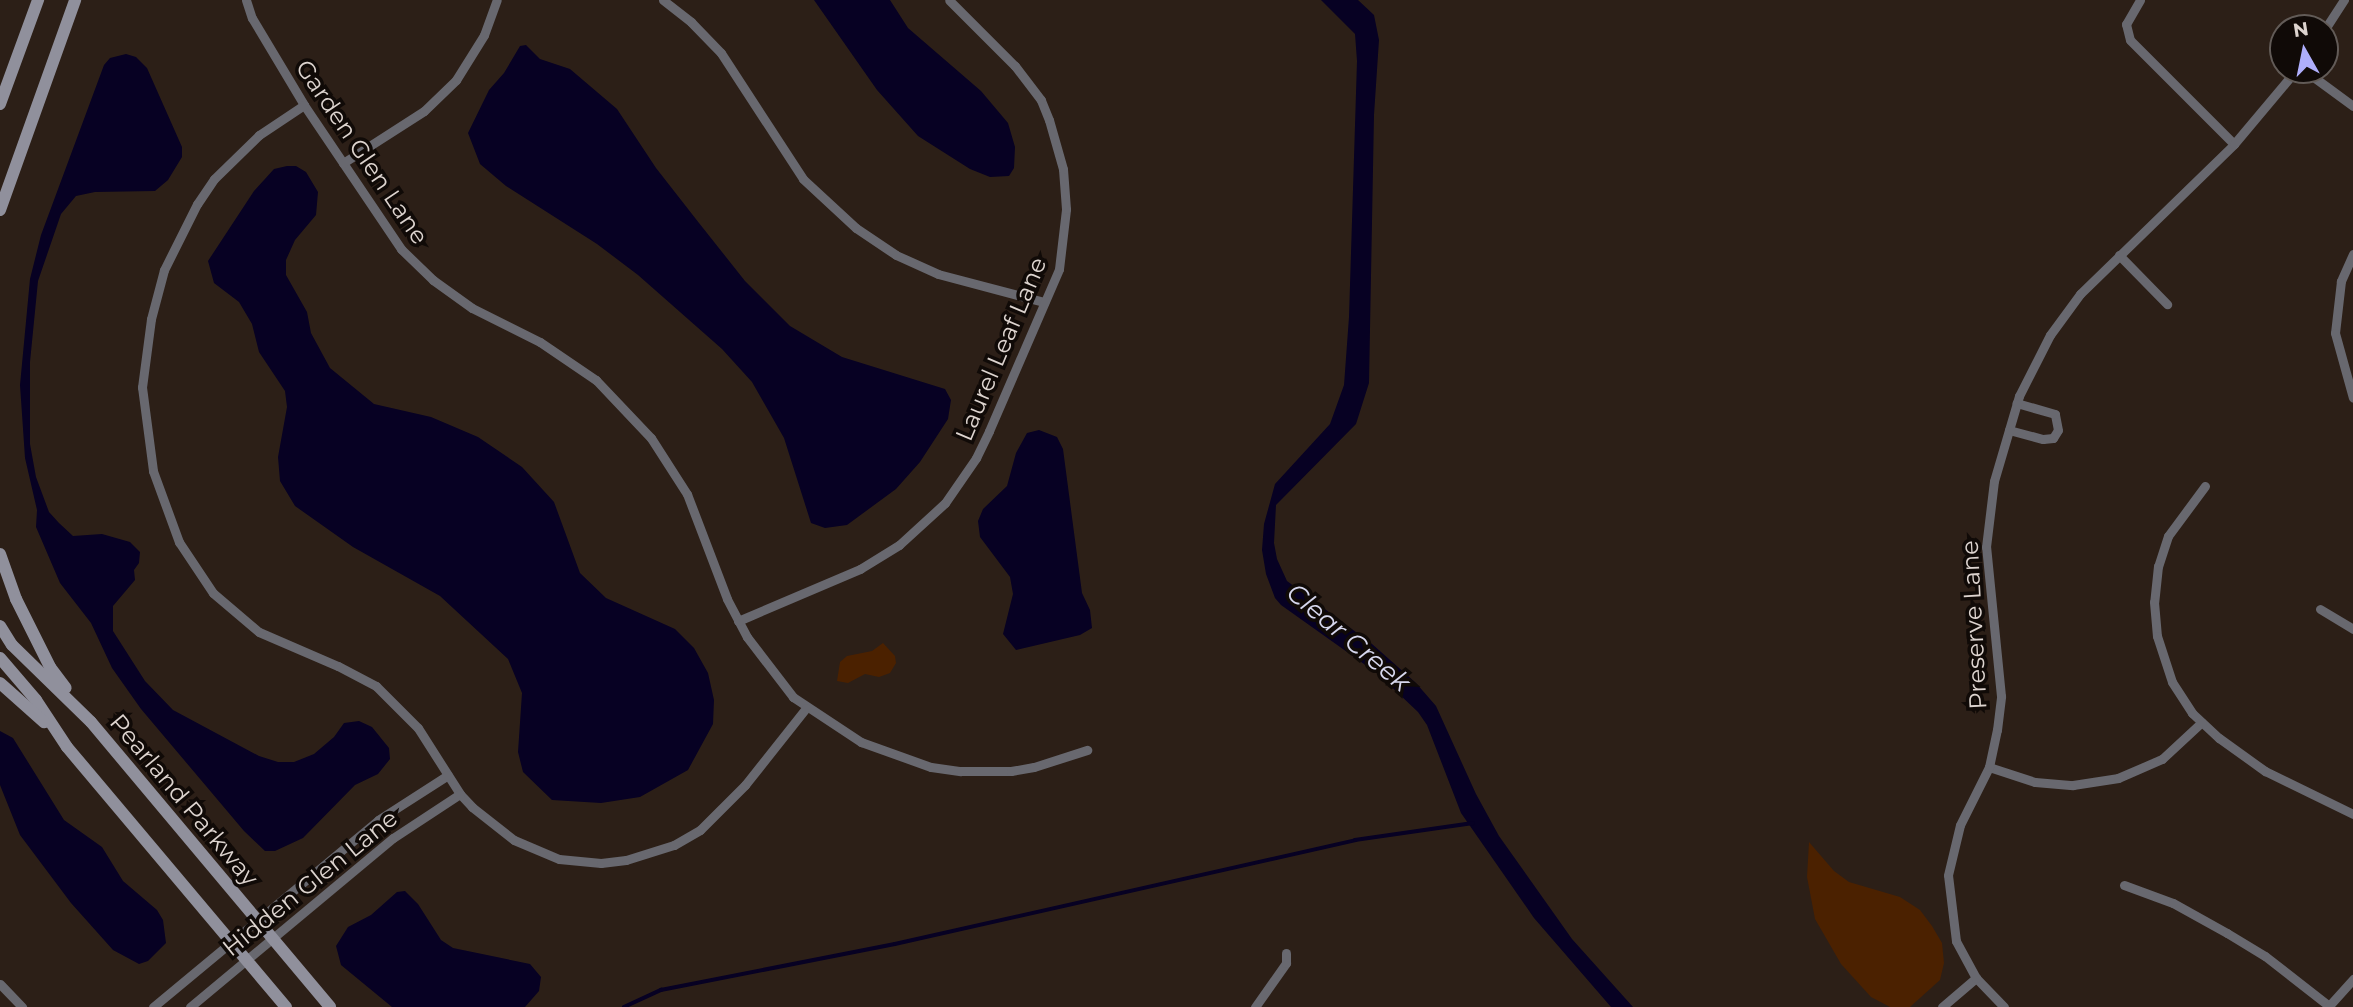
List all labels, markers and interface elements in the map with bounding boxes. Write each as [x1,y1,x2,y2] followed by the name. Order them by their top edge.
[2269,14,2339,84] north arrow
[2292,17,2310,42] text: N
[290,54,434,250] street label: Garden Glen Lane
[949,253,1053,445] street label: Laurel Leaf Lane
[1955,540,1993,710] street label: Preserve Lane
[1280,577,1416,699] water label: Clear Creek
[104,708,264,892] street label: Pearland Parkway
[217,804,403,962] street label: Hidden Glen Lane

